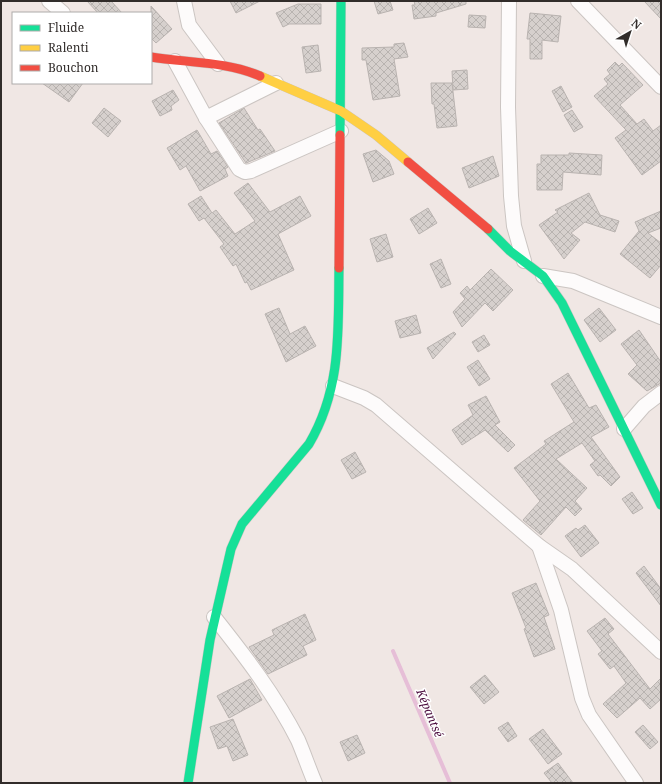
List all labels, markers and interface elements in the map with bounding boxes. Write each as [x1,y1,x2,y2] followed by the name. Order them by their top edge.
[12,12,152,84] legend
[610,12,650,52] north arrow
[629,15,645,33] text: N
[48,19,84,36] text: Fluide
[48,39,89,56] text: Ralenti
[48,59,99,76] text: Bouchon
[412,685,448,741] water label: Képantsé

